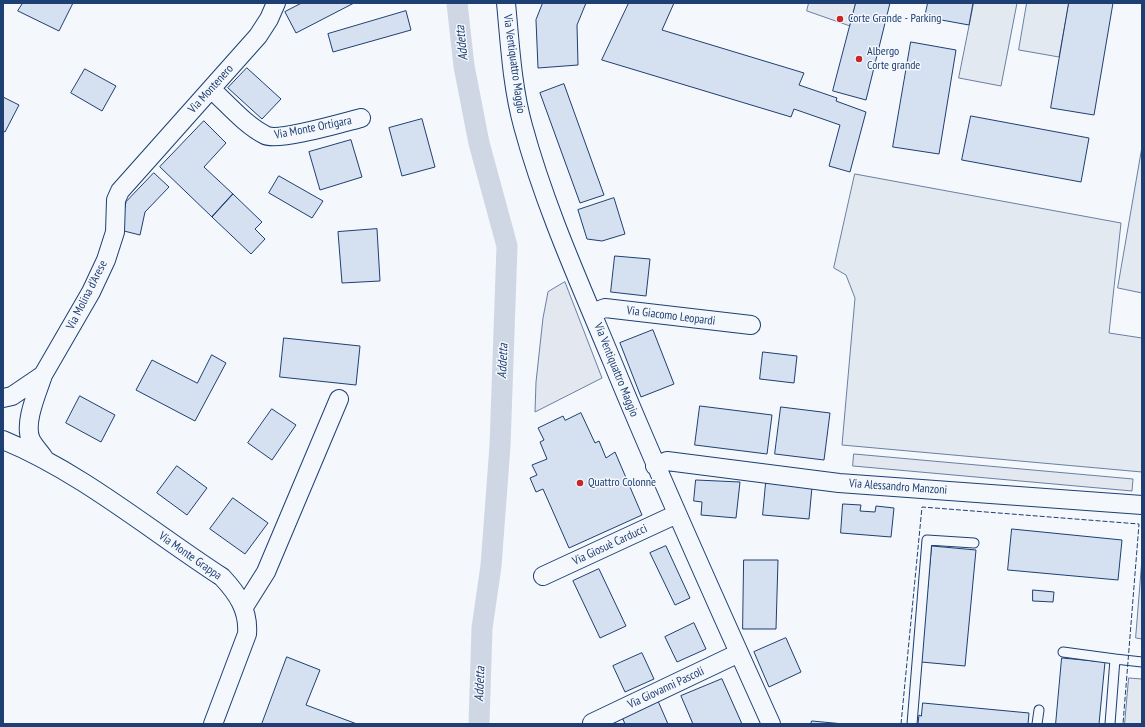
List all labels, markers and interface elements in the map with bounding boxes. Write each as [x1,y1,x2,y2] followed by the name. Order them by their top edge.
[848,12,942,26] place label: Corte Grande - Parking
[500,13,528,115] street label: Via Ventiquattro Maggio
[835,14,845,24] marker: Corte Grande - Parking
[452,25,472,61] water label: Addetta
[867,45,920,73] place label: Albergo Corte grande
[854,54,864,64] marker: Albergo Corte grande
[185,62,237,116] street label: Via Montenero
[273,113,353,143] street label: Via Monte Ortigara
[63,258,111,332] street label: Via Molina d'Arese
[626,303,716,329] street label: Via Giacomo Leopardi
[591,321,641,419] street label: Via Ventiquattro Maggio
[495,343,511,379] water label: Addetta
[588,476,656,490] place label: Quattro Colonne
[848,476,948,498] street label: Via Alessandro Manzoni
[575,478,585,488] marker: Quattro Colonne
[570,521,650,569] street label: Via Giosuè Carducci
[156,529,224,583] street label: Via Monte Grappa
[625,664,707,712] street label: Via Giovanni Pascoli
[472,666,488,702] water label: Addetta

